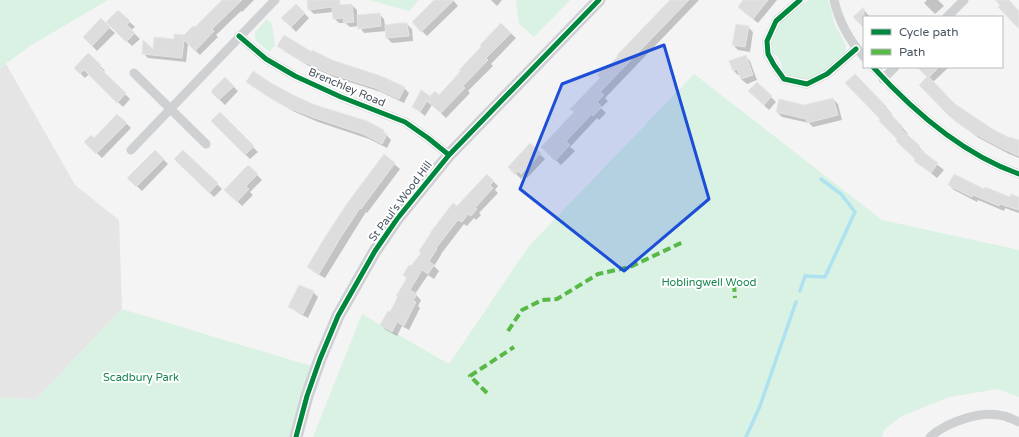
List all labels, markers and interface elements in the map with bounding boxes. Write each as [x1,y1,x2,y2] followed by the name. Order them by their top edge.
[863,16,1003,68] legend
[899,25,958,39] text: Cycle path
[899,45,925,59] text: Path
[306,65,387,110] street label: Brenchley Road
[366,159,435,244] street label: St Paul's Wood Hill
[661,276,757,289] park label: Hoblingwell Wood
[103,371,179,384] park label: Scadbury Park

